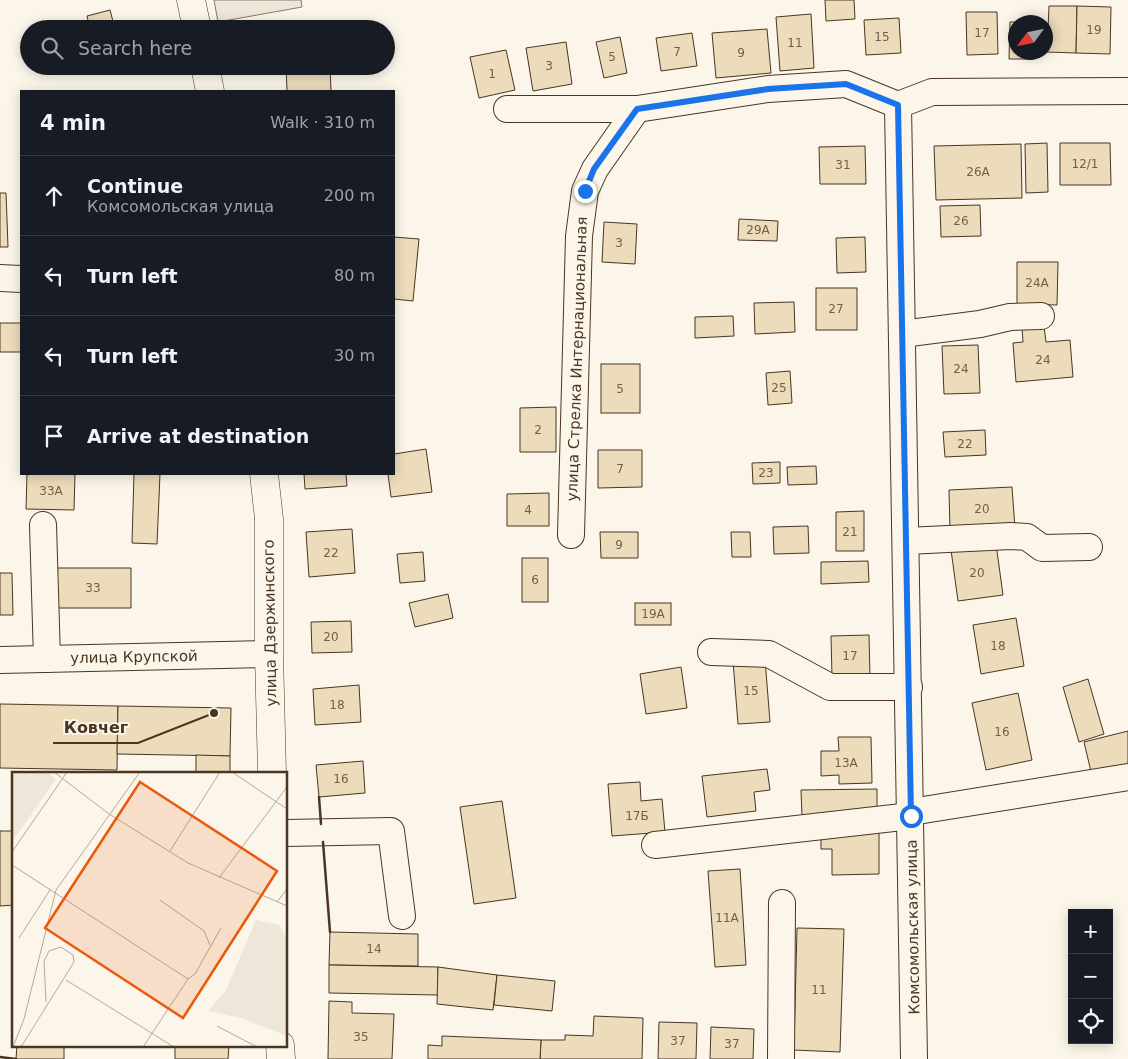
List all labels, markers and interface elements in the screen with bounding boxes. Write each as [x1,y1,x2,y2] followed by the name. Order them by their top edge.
[1008,15,1053,60] north arrow
[20,20,395,75] search box
[1086,23,1102,37] house number: 19
[974,26,990,40] house number: 17
[874,30,890,44] house number: 15
[38,34,66,62] icon: search
[787,36,803,50] house number: 11
[78,37,192,59] text: Search here
[673,45,681,59] house number: 7
[737,46,745,60] house number: 9
[608,50,616,64] house number: 5
[545,59,553,73] house number: 3
[488,67,496,81] house number: 1
[40,111,106,135] text: 4 min
[270,113,375,132] text: Walk · 310 m
[1072,157,1098,171] house number: 12/1
[835,158,851,172] house number: 31
[966,165,991,179] house number: 26А
[87,175,183,197] text: Continue
[574,180,597,203] route end
[40,182,68,210] icon: ahead
[324,186,375,205] text: 200 m
[87,197,274,216] text: Комсомольская улица
[953,214,969,228] house number: 26
[563,216,591,502] street label: улица Стрелка Интернациональная
[746,223,771,237] house number: 29А
[615,236,623,250] house number: 3
[40,262,68,290] icon: left
[87,265,178,287] text: Turn left
[334,266,375,285] text: 80 m
[1025,276,1050,290] house number: 24А
[828,302,844,316] house number: 27
[40,342,68,370] icon: left
[87,345,178,367] text: Turn left
[334,346,375,365] text: 30 m
[1035,353,1051,367] house number: 24
[953,362,969,376] house number: 24
[771,381,787,395] house number: 25
[616,382,624,396] house number: 5
[40,422,68,450] icon: arrive
[534,423,542,437] house number: 2
[87,425,309,447] text: Arrive at destination
[957,437,973,451] house number: 22
[616,462,624,476] house number: 7
[758,466,774,480] house number: 23
[39,484,64,498] house number: 33А
[974,502,990,516] house number: 20
[524,503,532,517] house number: 4
[842,525,858,539] house number: 21
[615,538,623,552] house number: 9
[260,539,280,707] street label: улица Дзержинского
[323,546,339,560] house number: 22
[969,566,985,580] house number: 20
[531,573,539,587] house number: 6
[85,581,101,595] house number: 33
[641,607,666,621] house number: 19А
[323,630,339,644] house number: 20
[990,639,1006,653] house number: 18
[70,647,198,667] street label: улица Крупской
[842,649,858,663] house number: 17
[743,684,759,698] house number: 15
[329,698,345,712] house number: 18
[53,712,138,743] callout: Ковчег
[64,718,128,737] text: Ковчег
[994,725,1010,739] house number: 16
[834,756,859,770] house number: 13А
[12,772,288,1046] inset map
[333,772,349,786] house number: 16
[900,805,923,828] route start
[625,809,649,823] house number: 17Б
[902,839,924,1015] street label: Комсомольская улица
[1068,909,1113,1044] map controls
[1068,909,1113,954] button: +
[715,911,740,925] house number: 11А
[366,942,382,956] house number: 14
[1068,954,1113,999] button: −
[811,983,827,997] house number: 11
[1068,999,1113,1044] button: locate
[353,1030,369,1044] house number: 35
[670,1034,686,1048] house number: 37
[724,1037,740,1051] house number: 37

